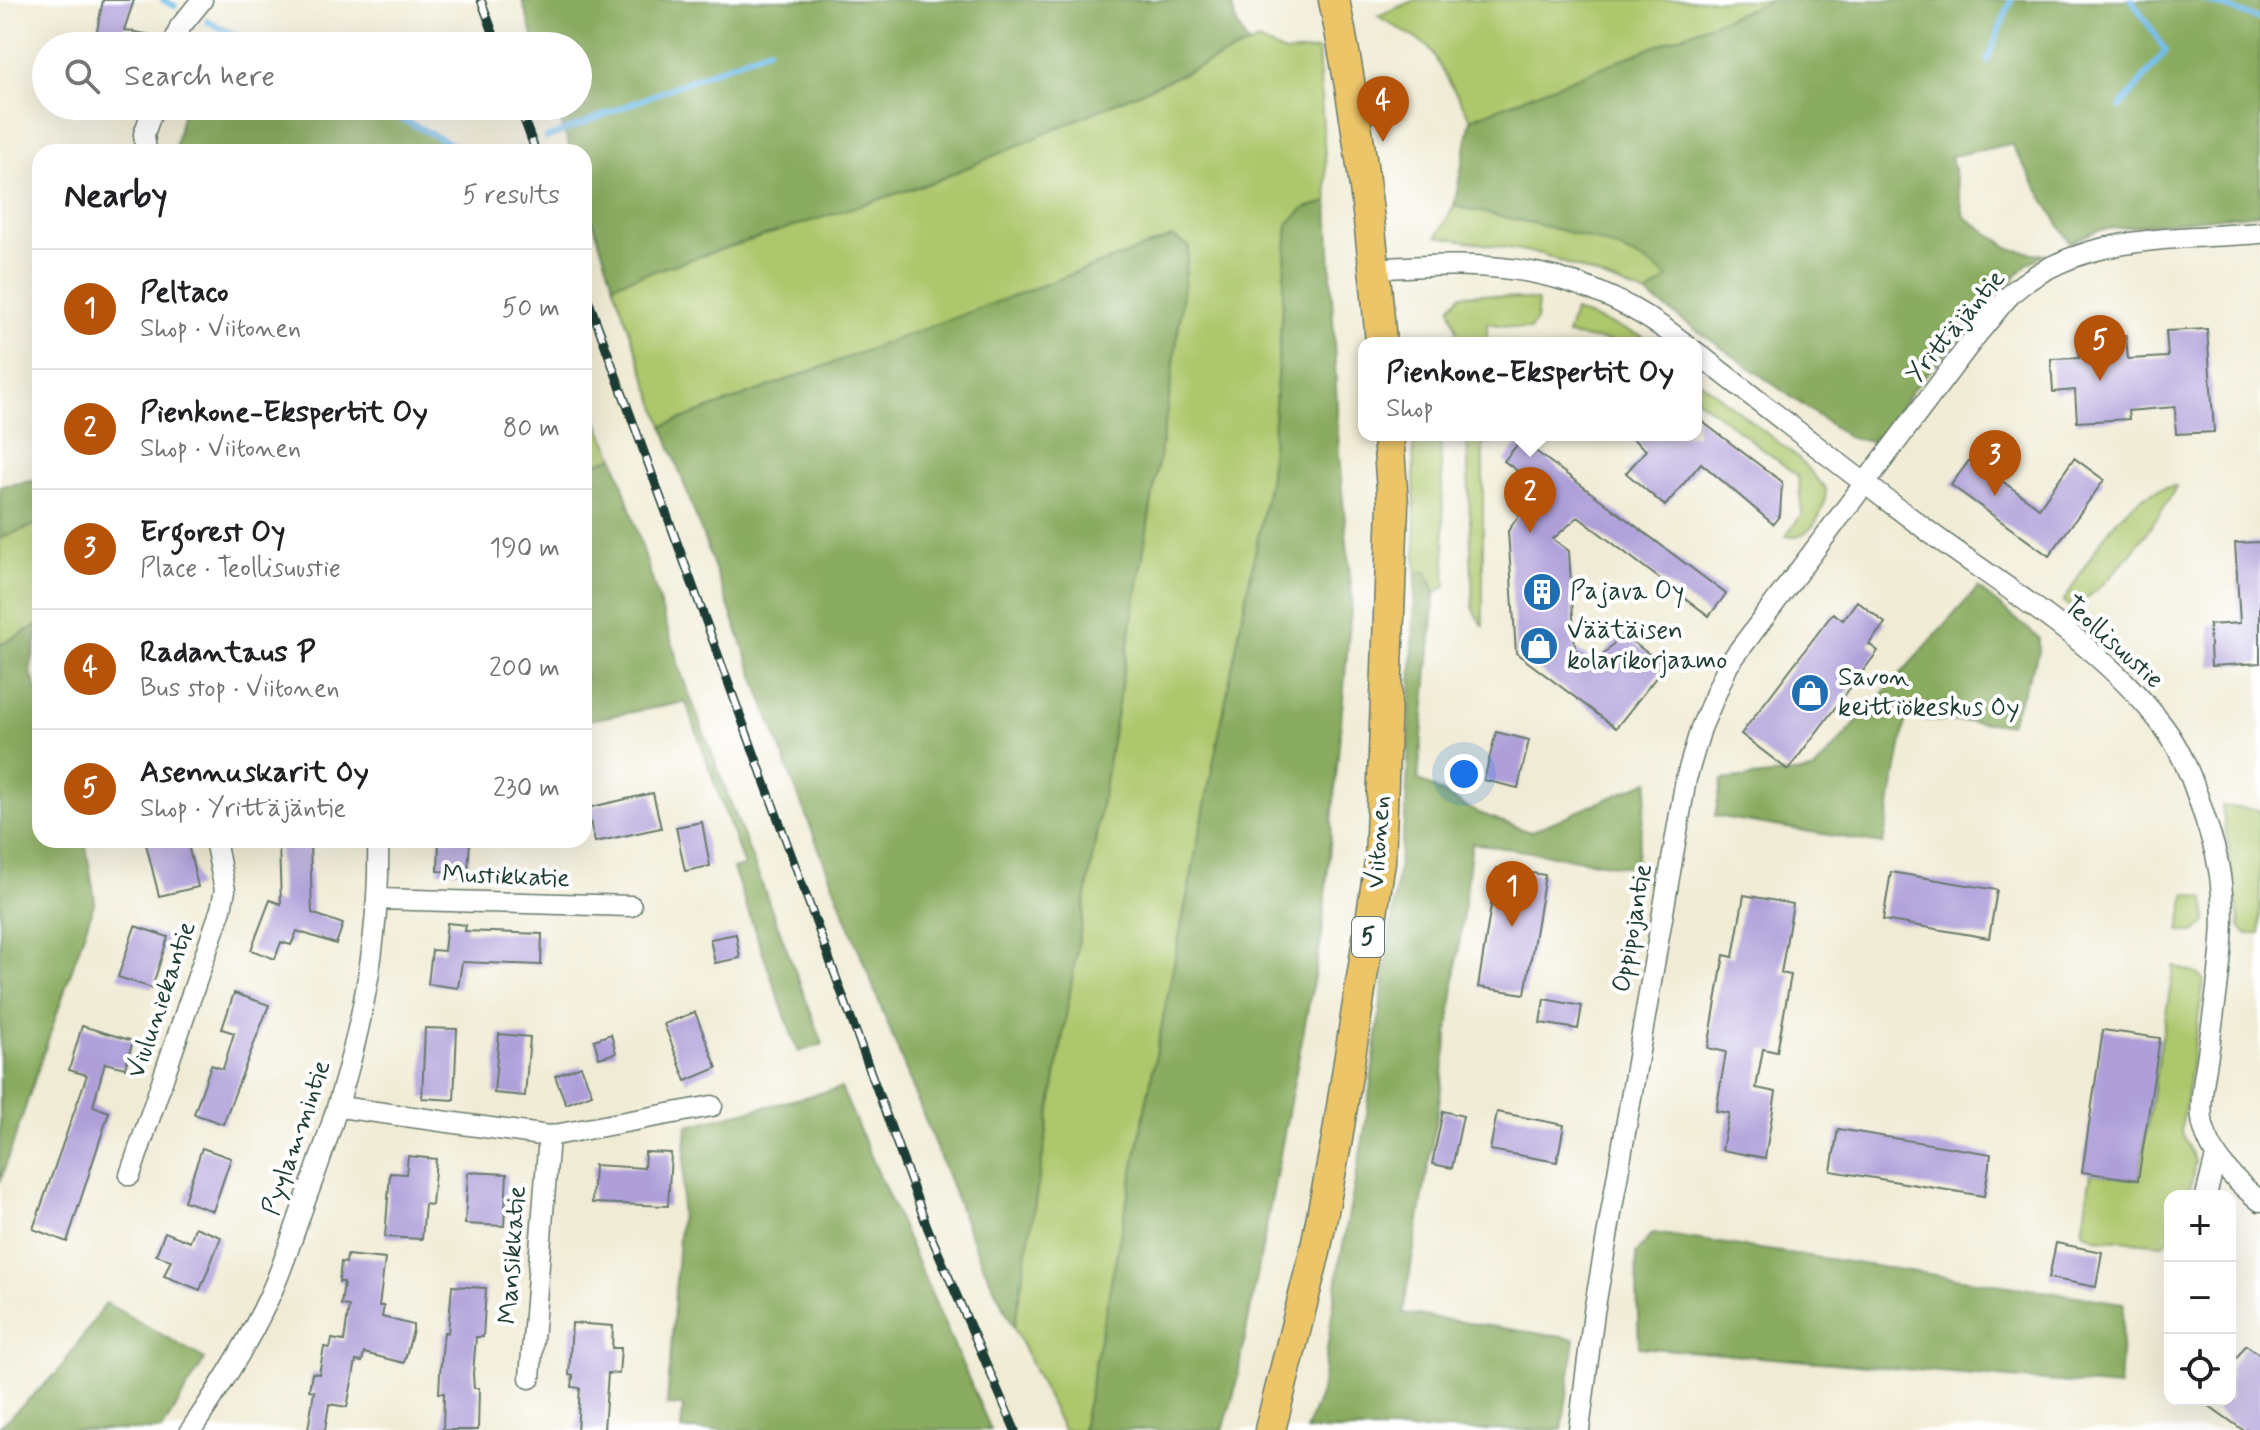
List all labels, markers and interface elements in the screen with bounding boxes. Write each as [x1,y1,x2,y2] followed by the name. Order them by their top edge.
[32,32,592,120] search box
[60,54,104,98] icon: search
[124,57,275,96] text: Search here
[1357,76,1409,142] pin: 4
[64,174,168,219] text: Nearby
[462,179,560,213] text: 5 results
[1899,263,2014,391] street label: Yrittäjäntie
[140,273,229,312] text: Peltaco
[84,292,96,326] text: 1
[502,292,560,326] text: 50 m
[140,312,301,346] text: Shop · Viitonen
[2074,315,2126,381] pin: 5
[1358,337,1702,441] popup
[1386,353,1674,392] text: Pienkone-Ekspertit Oy
[1386,392,1434,426] text: Shop
[140,393,428,432] text: Pienkone-Ekspertit Oy
[84,412,96,446] text: 2
[503,412,560,446] text: 80 m
[1969,430,2021,496] pin: 3
[140,432,301,466] text: Shop · Viitonen
[1504,467,1556,533] pin: 2
[140,513,286,552] text: Ergorest Oy
[84,532,96,566] text: 3
[490,532,560,566] text: 190 m
[140,552,341,586] text: Place · Teollisuustie
[1521,571,1563,613] building icon: Pajava Oy
[1570,575,1684,609] place label: Pajava Oy
[2056,589,2170,697] street label: Teollisuustie
[1567,614,1727,678] place label: Väätäisen kolarikorjaamo
[1518,625,1560,667] shop icon: Väätäisen kolarikorjaamo
[140,633,315,672] text: Radantaus P
[82,652,98,686] text: 4
[489,652,560,686] text: 200 m
[1838,661,2020,725] place label: Savon keittiökeskus Oy
[140,672,340,706] text: Bus stop · Viitonen
[1789,672,1831,714] shop icon: Savon keittiökeskus Oy
[140,753,369,792] text: Asennuskarit Oy
[1444,754,1484,794] your location
[82,772,98,806] text: 5
[493,772,560,806] text: 230 m
[140,792,346,826] text: Shop · Yrittäjäntie
[1359,794,1399,890] street label: Viitonen
[442,858,570,896] street label: Mustikkatie
[1486,861,1538,927] pin: 1
[1605,861,1661,995] street label: Oppipojantie
[119,917,205,1083] street label: Viuluniekantie
[1352,917,1384,957] road number: 5
[255,1056,339,1220] street label: Pyylammintie
[491,1184,535,1326] street label: Mansikkatie
[2164,1190,2236,1406] map controls
[2164,1190,2236,1262] button: +
[2164,1262,2236,1334] button: −
[2164,1334,2236,1406] button: locate

